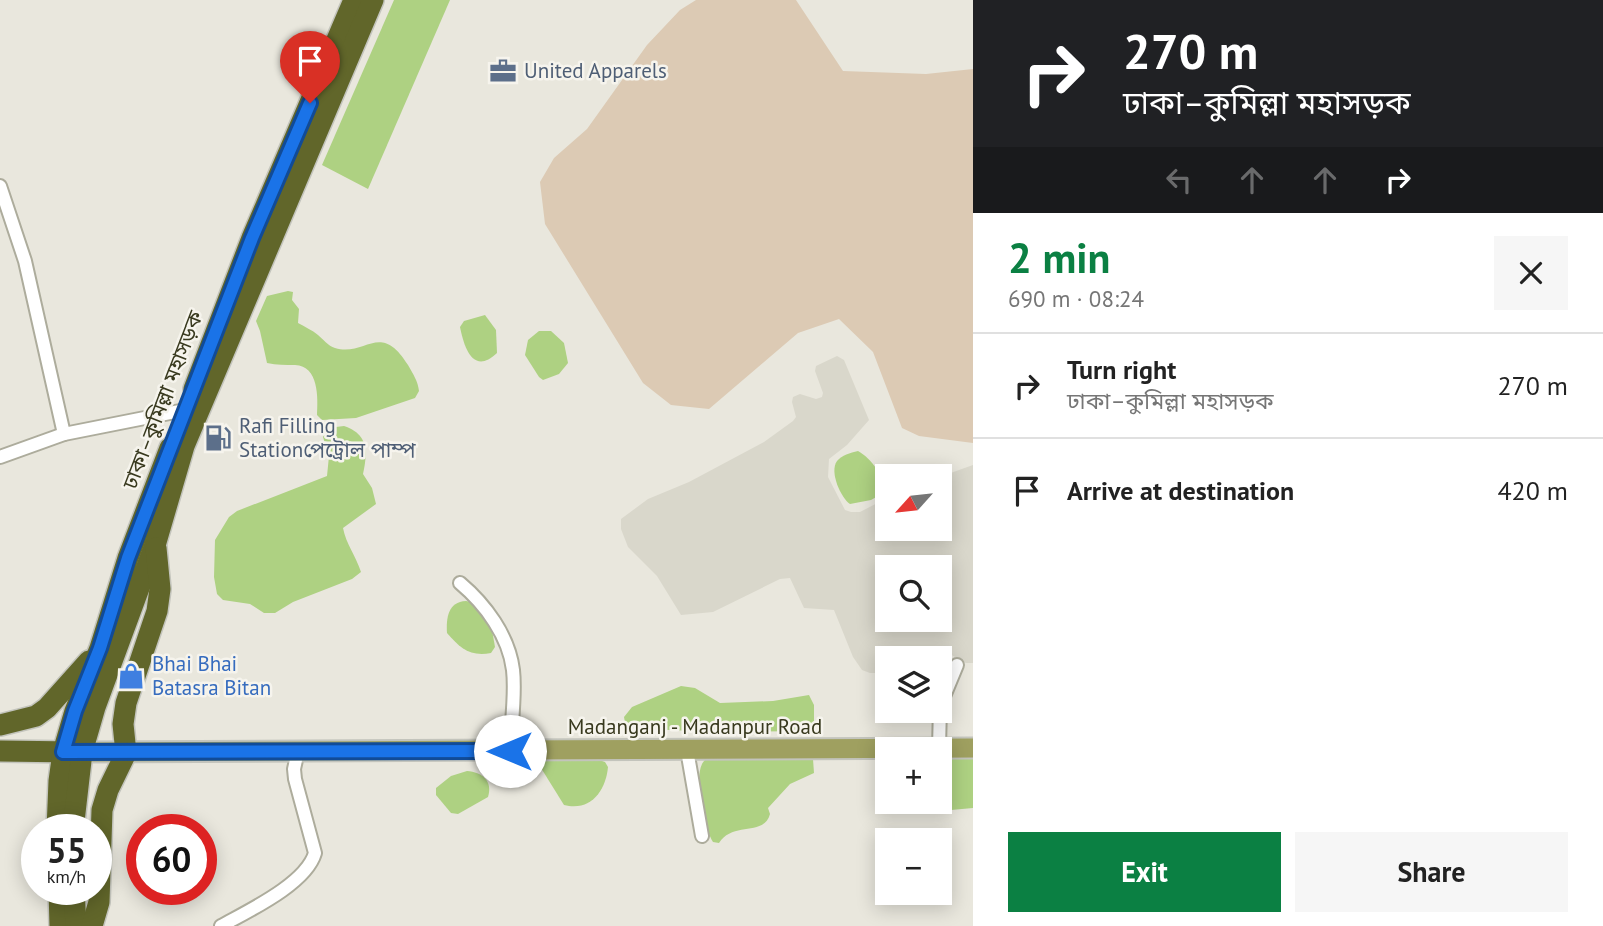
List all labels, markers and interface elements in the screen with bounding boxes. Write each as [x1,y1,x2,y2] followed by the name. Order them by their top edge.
[1123,19,1258,83] text: 270 m
[1008,28,1099,119] icon: right
[280,31,340,103] pin
[291,42,329,80] icon: arrive
[488,56,518,86] office icon: United Apparels
[524,57,667,84] place label: United Apparels
[1123,81,1411,123] text: ঢাকা–কুমিল্লা মহাসড়ক
[1160,161,1198,199] icon: left
[1233,161,1271,199] icon: ahead
[1306,161,1344,199] icon: ahead
[1379,161,1417,199] icon: right
[1008,230,1110,285] text: 2 min
[1494,236,1568,310] button: close
[1008,284,1144,313] text: 690 m · 08:24
[116,306,209,494] street label: ঢাকা–কুমিল্লা মহাসড়ক
[1067,353,1176,386] text: Turn right
[1008,367,1046,405] icon: right
[1497,369,1568,402] text: 270 m
[1067,386,1274,415] text: ঢাকা–কুমিল্লা মহাসড়ক
[239,412,416,463] place label: Rafi Filling Stationপেট্রোল পাম্প
[203,423,233,453] fuel station icon: Rafi Filling Stationপেট্রোল পাম্প
[875,464,952,541] north arrow
[875,464,952,905] map controls
[1008,472,1046,510] icon: arrive
[1067,474,1294,507] text: Arrive at destination
[1497,474,1568,507] text: 420 m
[875,555,952,632] button: search
[875,646,952,723] button: layers
[152,650,271,701] place label: Bhai Bhai Batasra Bitan
[116,661,146,691] shop icon: Bhai Bhai Batasra Bitan
[568,713,822,740] street label: Madanganj - Madanpur Road
[473,714,547,788] position arrow
[875,737,952,814] button: +
[126,814,217,905] speed limit sign: 60
[47,827,86,873] text: 55
[875,828,952,905] button: −
[1008,832,1281,912] button: Exit
[1295,832,1568,912] button: Share
[47,865,86,888] text: km/h

